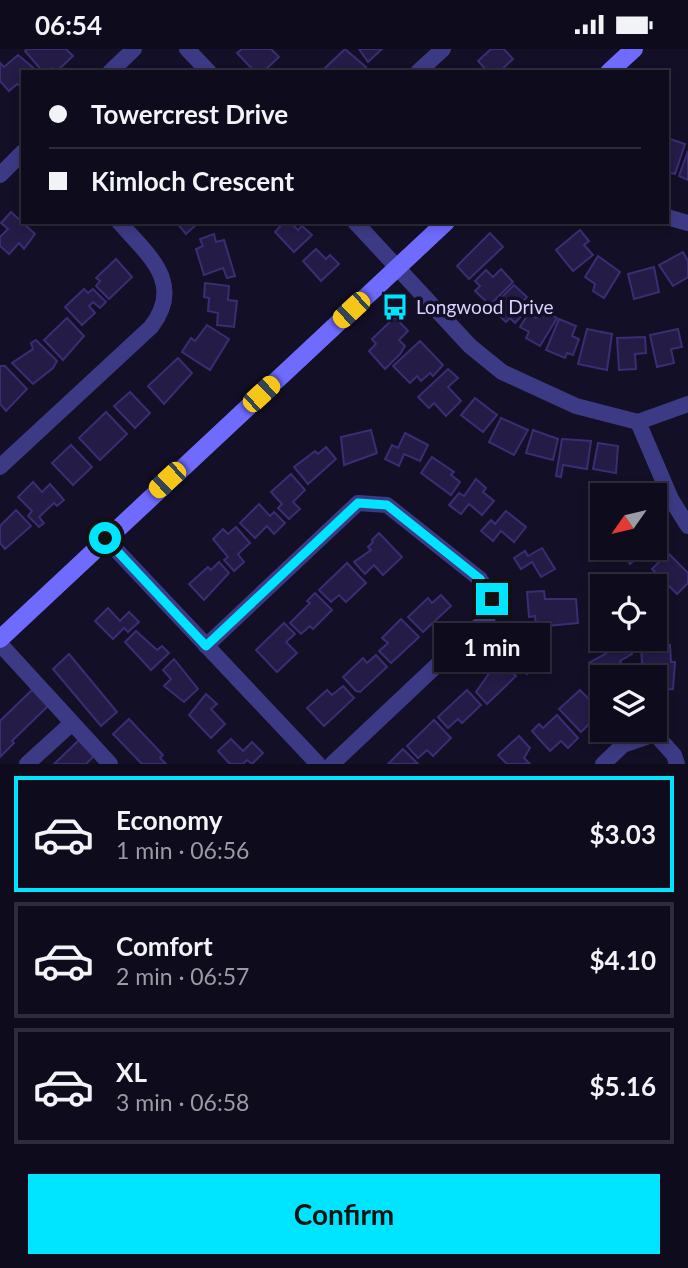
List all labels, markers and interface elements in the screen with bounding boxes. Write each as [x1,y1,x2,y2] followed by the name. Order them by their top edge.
[35,9,102,41] text: 06:54
[91,98,288,130] text: Towercrest Drive
[91,165,294,197] text: Kimloch Crescent
[329,288,374,332] car
[380,292,410,322] bus stop icon: Longwood Drive
[416,295,553,318] place label: Longwood Drive
[239,372,284,416] car
[145,458,190,502] car
[590,483,667,560] north arrow
[590,483,667,742] map controls
[89,522,121,554] route start
[590,574,667,651] button: locate
[476,583,508,615] route end
[434,623,550,673] callout: 1 min
[463,633,521,661] text: 1 min
[590,665,667,742] button: layers
[32,803,95,866] icon: car
[116,804,222,836] text: Economy
[590,818,656,850] text: $3.03
[116,836,249,864] text: 1 min · 06:56
[32,929,95,992] icon: car
[116,930,213,962] text: Comfort
[590,944,656,976] text: $4.10
[116,962,249,990] text: 2 min · 06:57
[32,1055,95,1118] icon: car
[116,1056,147,1088] text: XL
[590,1070,656,1102] text: $5.16
[116,1088,249,1116] text: 3 min · 06:58
[28,1174,660,1254] button: Confirm

